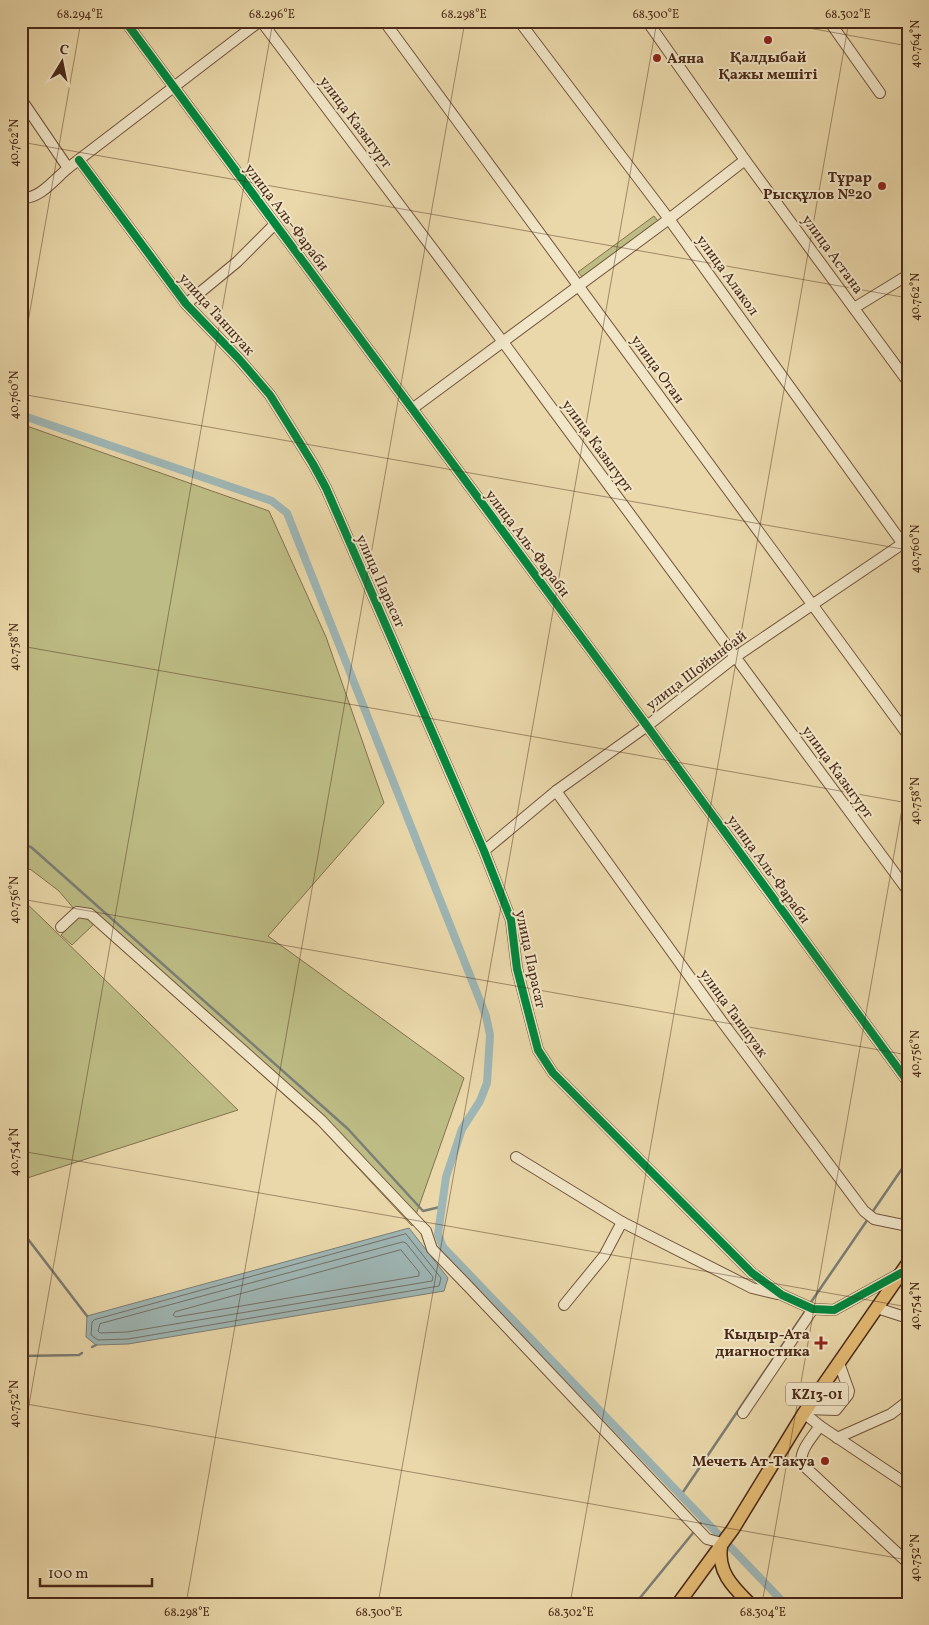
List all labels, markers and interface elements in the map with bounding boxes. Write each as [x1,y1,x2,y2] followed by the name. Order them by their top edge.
[57,7,103,23] text: 68.294°E
[249,7,295,23] text: 68.296°E
[441,7,487,23] text: 68.298°E
[633,7,679,23] text: 68.300°E
[825,7,871,23] text: 68.302°E
[908,20,924,68] text: 40.764°N
[762,34,774,46] marker: Қалдыбай Қажы мешіті
[38,38,88,88] north arrow
[58,41,70,61] text: С
[718,48,818,86] place label: Қалдыбай Қажы мешіті
[667,49,704,70] place label: Аяна
[651,52,663,64] marker: Аяна
[313,73,397,174] street label: улица Казыгурт
[7,119,23,167] text: 40.762°N
[238,160,333,276] street label: улица Аль-Фараби
[763,168,872,206] place label: Тұрар Рысқұлов №20
[876,180,888,192] marker: Тұрар Рысқұлов №20
[796,211,868,299] street label: улица Астана
[690,231,763,320] street label: улица Алакол
[173,269,259,361] street label: улица Таншуак
[908,273,924,321] text: 40.762°N
[625,331,689,408] street label: улица Отан
[7,370,23,419] text: 40.760°N
[556,396,638,498] street label: улица Казыгурт
[479,486,574,602] street label: улица Аль-Фараби
[908,524,924,573] text: 40.760°N
[350,532,410,632] street label: улица Парасат
[7,623,23,671] text: 40.758°N
[642,626,752,716] street label: улица Шойынбай
[796,722,878,824] street label: улица Казыгурт
[908,777,924,825] text: 40.758°N
[721,811,814,928] street label: улица Аль-Фараби
[7,876,23,924] text: 40.756°N
[509,908,550,1011] street label: улица Парасат
[694,965,772,1062] street label: улица Таншуак
[908,1030,924,1078] text: 40.756°N
[7,1128,23,1176] text: 40.754°N
[908,1282,924,1330] text: 40.754°N
[715,1325,810,1363] place label: Кыдыр-Ата диагностика
[814,1336,828,1350] marker: Кыдыр-Ата диагностика
[7,1380,23,1428] text: 40.752°N
[786,1382,848,1406] road number: KZ13-01
[692,1452,815,1473] place label: Мечеть Ат-Такуа
[819,1455,831,1467] marker: Мечеть Ат-Такуа
[908,1534,924,1582] text: 40.752°N
[40,1555,152,1587] scale bar
[48,1564,88,1585] text: 100 m
[164,1605,210,1621] text: 68.298°E
[356,1605,402,1621] text: 68.300°E
[548,1605,594,1621] text: 68.302°E
[740,1605,786,1621] text: 68.304°E

